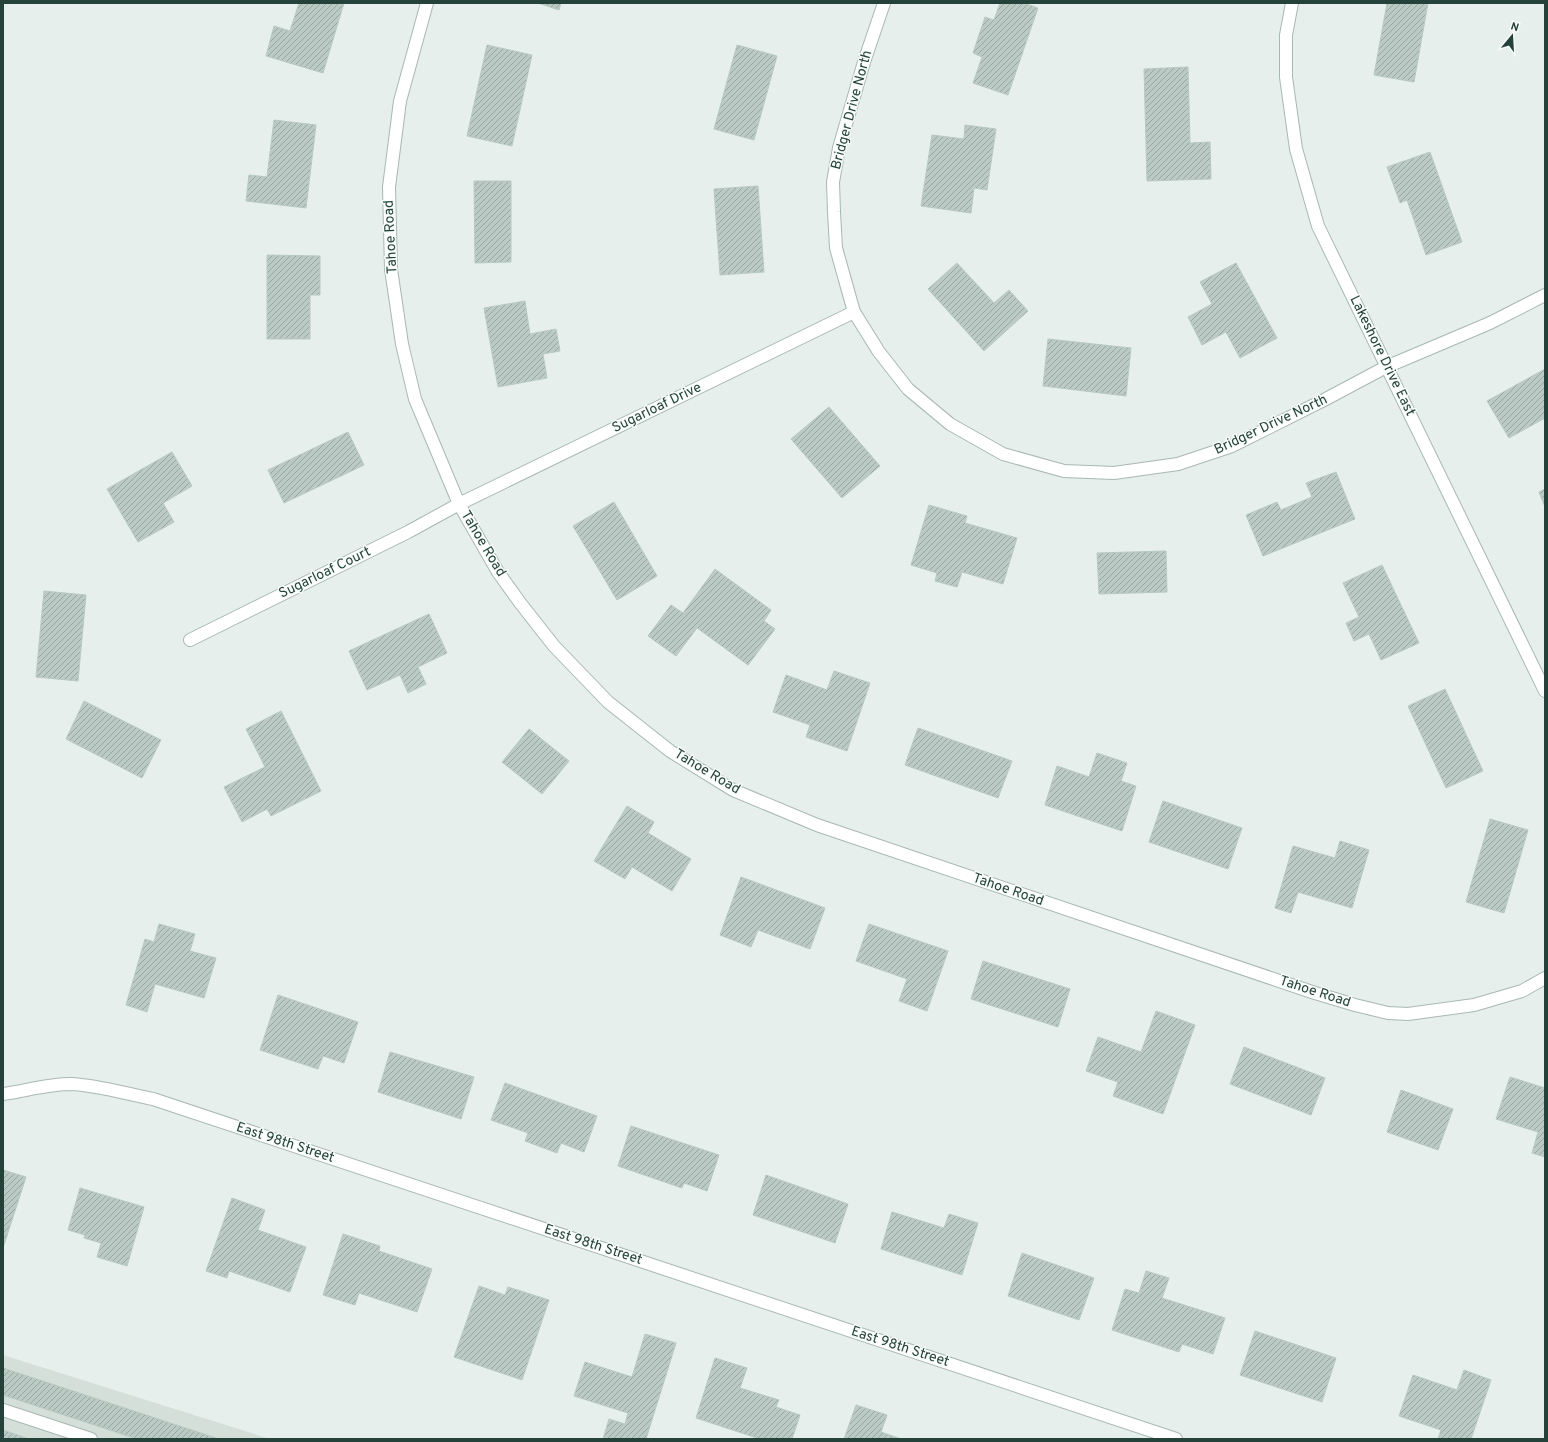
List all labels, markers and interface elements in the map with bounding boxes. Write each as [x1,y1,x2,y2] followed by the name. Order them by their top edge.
[1492,16,1532,56] north arrow
[1509,20,1521,35] text: N
[828,48,876,172] street label: Bridger Drive North
[381,200,401,274] street label: Tahoe Road
[1345,293,1419,419] street label: Lakeshore Drive East
[610,379,704,437] street label: Sugarloaf Drive
[1212,391,1330,459] street label: Bridger Drive North
[457,508,509,580] street label: Tahoe Road
[276,543,374,603] street label: Sugarloaf Court
[671,746,743,798] street label: Tahoe Road
[970,870,1046,910] street label: Tahoe Road
[1277,972,1353,1012] street label: Tahoe Road
[234,1119,336,1167] street label: East 98th Street
[542,1221,644,1269] street label: East 98th Street
[849,1323,951,1371] street label: East 98th Street

